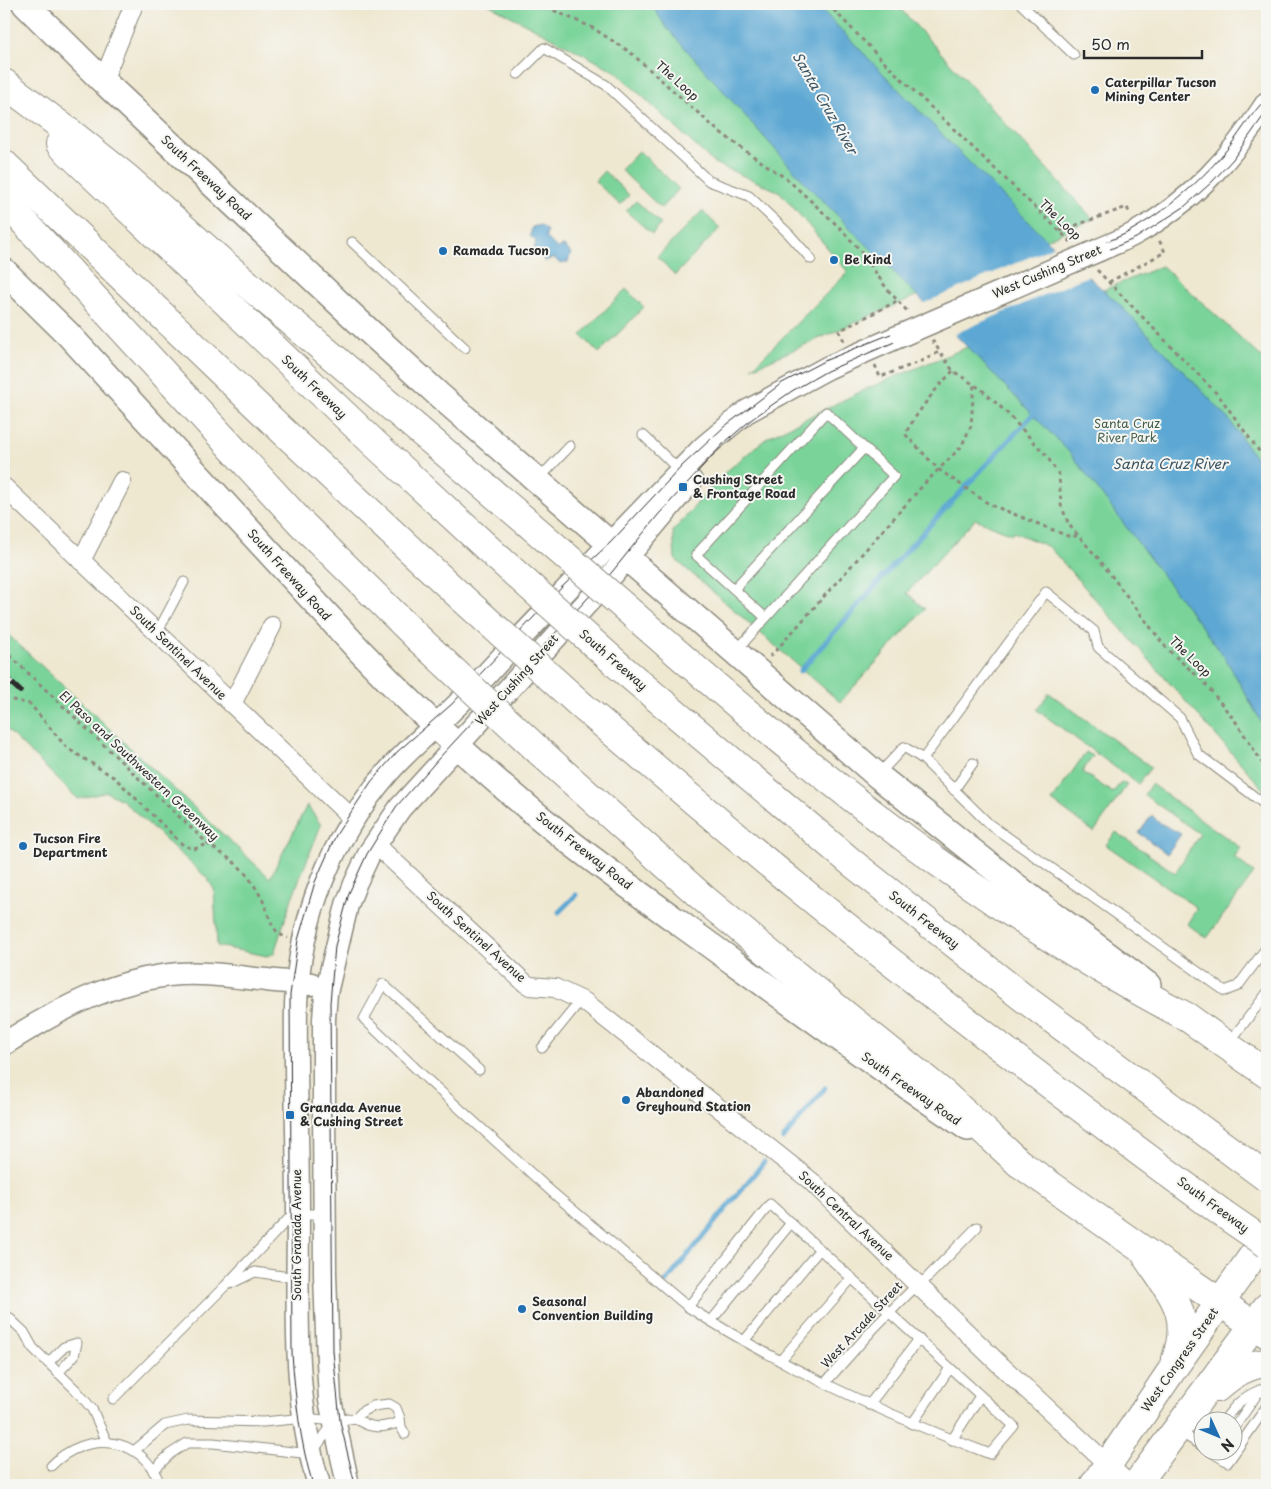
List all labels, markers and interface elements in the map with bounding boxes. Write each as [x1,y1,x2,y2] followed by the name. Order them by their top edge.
[1084,28,1201,60] scale bar
[1091,32,1130,55] text: 50 m
[788,48,864,159] water label: Santa Cruz River
[652,56,703,104] street label: The Loop
[1105,73,1216,105] place label: Caterpillar Tucson Mining Center
[1089,84,1101,96] marker: Caterpillar Tucson Mining Center
[157,131,256,224] street label: South Freeway Road
[1036,195,1086,244] street label: The Loop
[989,240,1104,302] street label: West Cushing Street
[453,241,549,259] place label: Ramada Tucson
[437,245,449,257] marker: Ramada Tucson
[844,250,891,268] place label: Be Kind
[828,254,840,266] marker: Be Kind
[278,350,351,422] street label: South Freeway
[1094,414,1160,446] park label: Santa Cruz River Park
[1113,453,1229,474] water label: Santa Cruz River
[693,470,796,502] place label: Cushing Street & Frontage Road
[677,481,689,493] marker: Cushing Street & Frontage Road
[244,525,336,624] street label: South Freeway Road
[126,601,231,704] street label: South Sentinel Avenue
[576,625,652,694] street label: South Freeway
[470,630,562,729] street label: West Cushing Street
[1166,632,1216,681] street label: The Loop
[56,686,224,844] street label: El Paso and Southwestern Greenway
[533,807,637,894] street label: South Freeway Road
[33,829,108,861] place label: Tucson Fire Department
[17,840,29,852] marker: Tucson Fire Department
[886,886,964,952] street label: South Freeway
[423,887,531,986] street label: South Sentinel Avenue
[858,1047,965,1129] street label: South Freeway Road
[635,1083,751,1115] place label: Abandoned Greyhound Station
[620,1094,632,1106] marker: Abandoned Greyhound Station
[300,1098,403,1130] place label: Granada Avenue & Cushing Street
[284,1109,296,1121] marker: Granada Avenue & Cushing Street
[795,1166,899,1265] street label: South Central Avenue
[287,1169,305,1301] street label: South Granada Avenue
[1174,1172,1253,1236] street label: South Freeway
[816,1277,906,1372] street label: West Arcade Street
[532,1292,653,1324] place label: Seasonal Convention Building
[516,1303,528,1315] marker: Seasonal Convention Building
[1136,1303,1222,1415] street label: West Congress Street
[1194,1412,1244,1462] north arrow
[1216,1434,1239,1457] text: N

